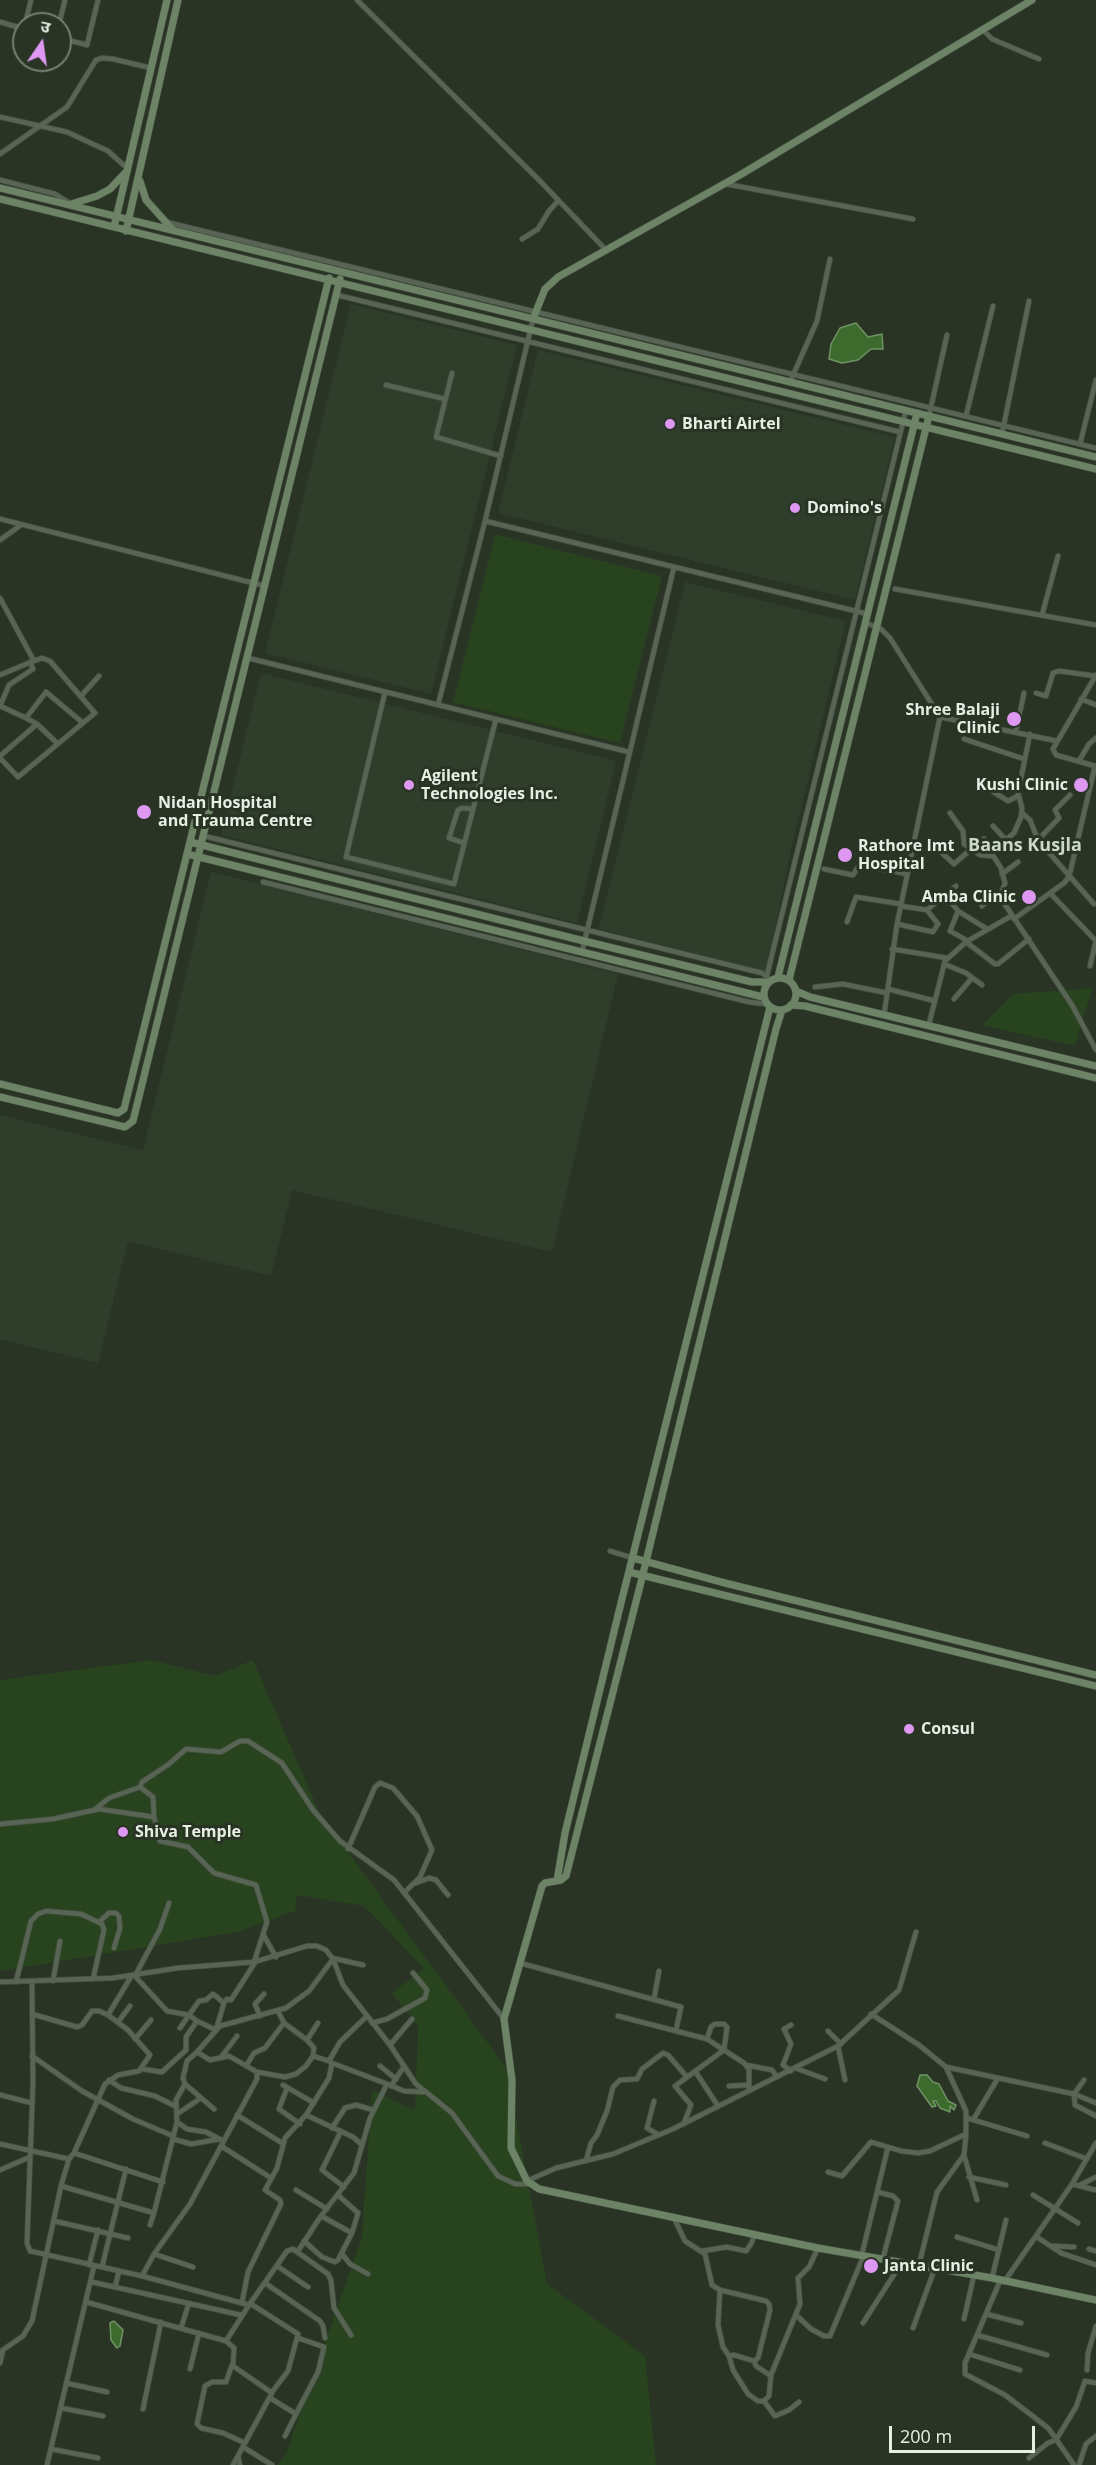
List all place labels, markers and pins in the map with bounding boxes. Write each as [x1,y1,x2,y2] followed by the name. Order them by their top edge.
[682,414,781,434] place label: Bharti Airtel
[663,417,677,431] marker: Bharti Airtel
[807,498,882,518] place label: Domino's
[788,501,802,515] marker: Domino's
[906,700,1000,738] place label: Shree Balaji Clinic
[1005,710,1023,728] marker: Shree Balaji Clinic
[421,766,558,804] place label: Agilent Technologies Inc.
[976,775,1068,795] place label: Kushi Clinic
[1072,776,1090,794] marker: Kushi Clinic
[402,778,416,792] marker: Agilent Technologies Inc.
[158,793,313,831] place label: Nidan Hospital and Trauma Centre
[135,803,153,821] marker: Nidan Hospital and Trauma Centre
[858,836,954,874] place label: Rathore Imt Hospital
[836,846,854,864] marker: Rathore Imt Hospital
[922,887,1016,907] place label: Amba Clinic
[1020,888,1038,906] marker: Amba Clinic
[921,1719,975,1739] place label: Consul
[902,1722,916,1736] marker: Consul
[135,1822,241,1842] place label: Shiva Temple
[116,1825,130,1839] marker: Shiva Temple
[884,2256,974,2276] place label: Janta Clinic
[862,2257,880,2275] marker: Janta Clinic

